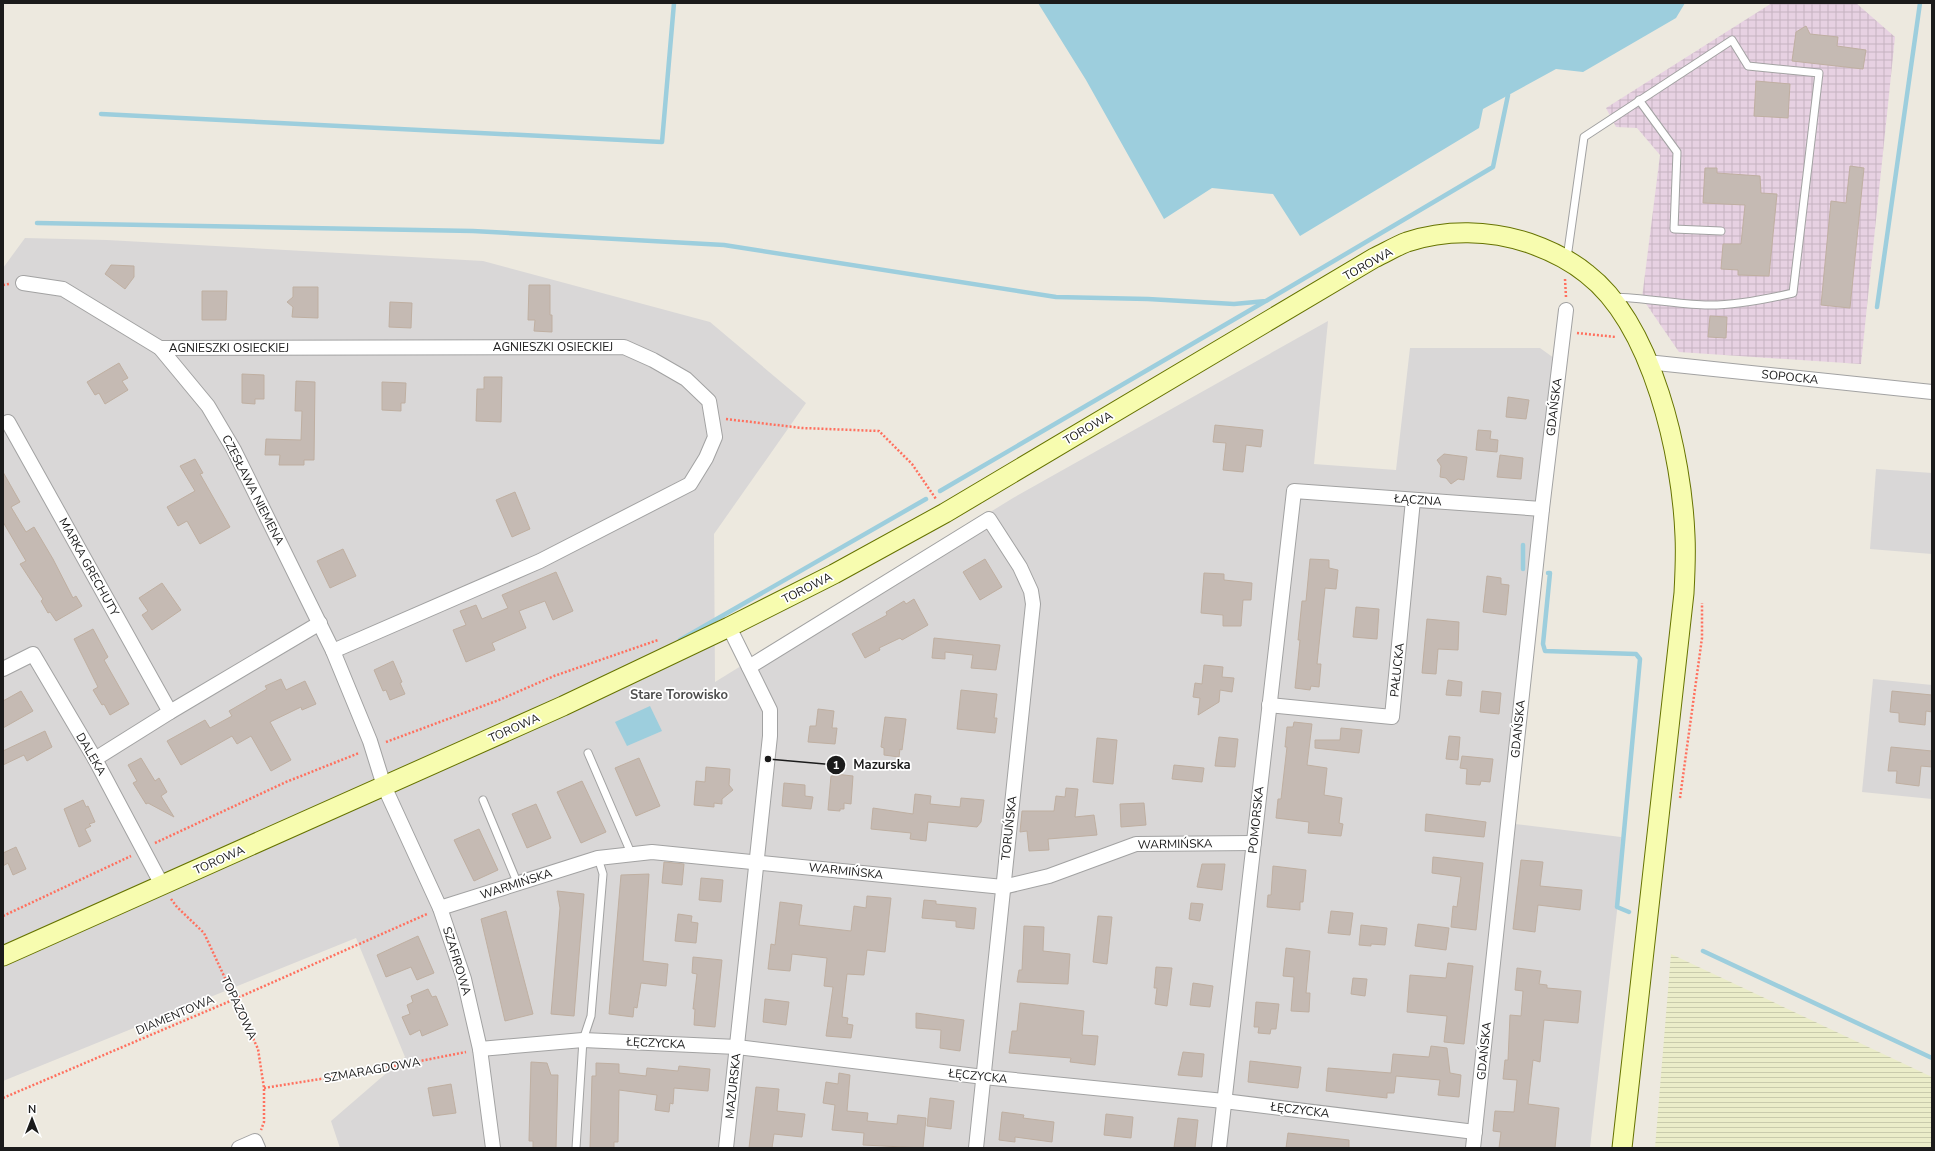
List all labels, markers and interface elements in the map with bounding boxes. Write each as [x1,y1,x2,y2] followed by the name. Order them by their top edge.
[1340,244,1396,284] street label: TOROWA
[493,339,613,355] street label: AGNIESZKI OSIECKIEJ
[169,340,289,356] street label: AGNIESZKI OSIECKIEJ
[1761,366,1820,388] street label: SOPOCKA
[1543,377,1566,437] street label: GDAŃSKA
[1061,407,1116,448] street label: TOROWA
[218,432,288,548] street label: CZESŁAWA NIEMENA
[1393,490,1443,510] street label: ŁĄCZNA
[55,515,123,620] street label: MARKA GRECHUTY
[779,568,835,607] street label: TOROWA
[1386,642,1408,698] street label: PAŁUCKA
[630,686,728,704] district label: Stare Torowisko
[1507,699,1529,759] street label: GDAŃSKA
[486,710,542,746] street label: TOROWA
[72,730,110,779] street label: DALEKA
[826,752,919,777] callout: Mazurska
[853,756,911,774] text: Mazurska
[832,757,840,773] text: 1
[1245,785,1268,854] street label: POMORSKA
[998,795,1020,861] street label: TORUŃSKA
[1137,835,1213,853] street label: WARMIŃSKA
[191,842,247,878] street label: TOROWA
[808,859,884,883] street label: WARMIŃSKA
[478,865,554,903] street label: WARMIŃSKA
[439,925,475,997] street label: SZAFIROWA
[217,974,261,1043] street label: TOPAZOWA
[133,991,217,1039] street label: DIAMENTOWA
[1473,1021,1495,1081] street label: GDAŃSKA
[625,1033,686,1053] street label: ŁĘCZYCKA
[722,1052,744,1120] street label: MAZURSKA
[322,1054,422,1086] street label: SZMARAGDOWA
[947,1065,1008,1087] street label: ŁĘCZYCKA
[1269,1098,1331,1122] street label: ŁĘCZYCKA
[12,1099,52,1139] north arrow
[28,1102,36,1117] text: N

